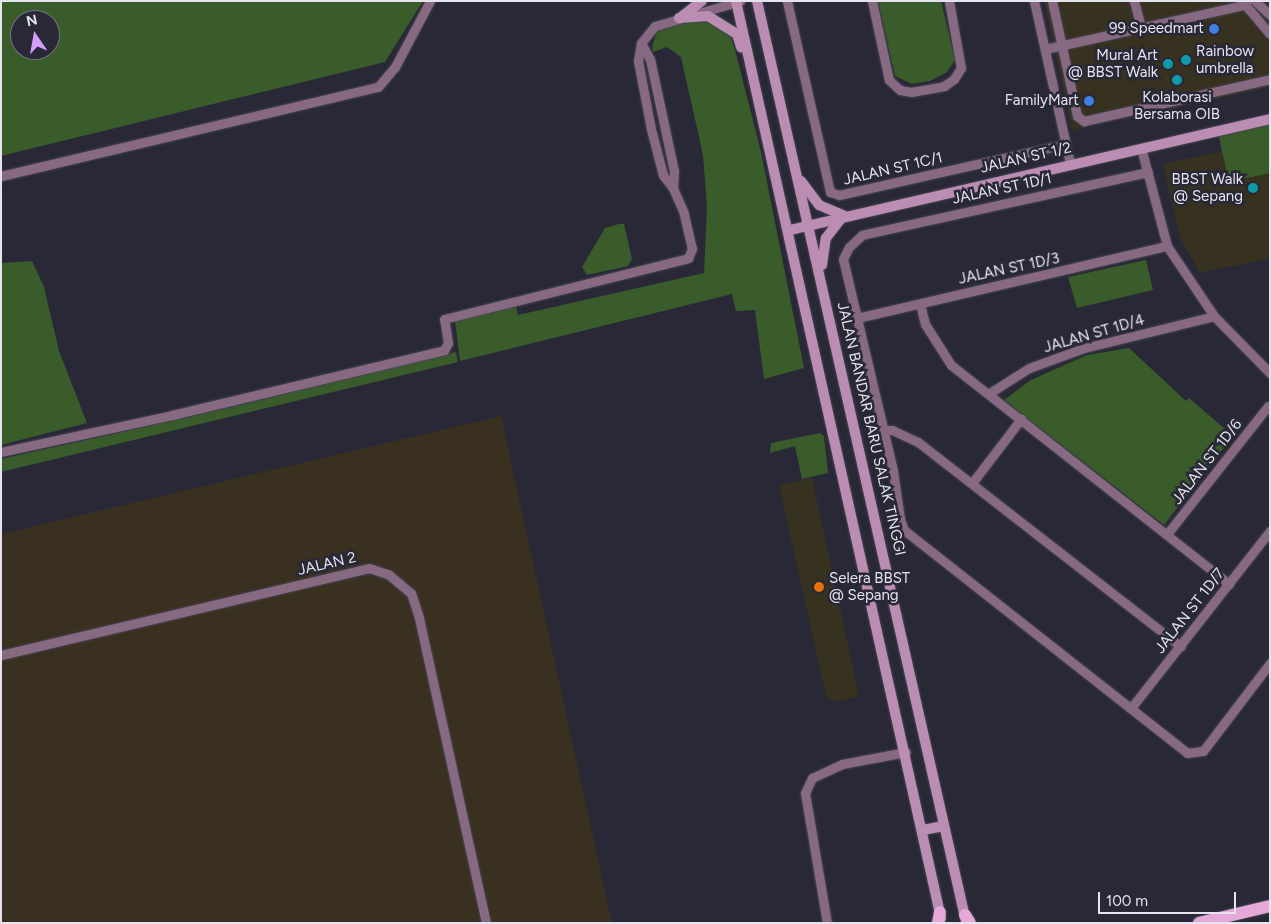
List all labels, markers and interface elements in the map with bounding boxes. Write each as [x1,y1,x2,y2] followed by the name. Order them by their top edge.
[10,10,60,60] north arrow
[25,11,39,30] text: N
[1109,20,1204,38] place label: 99 Speedmart
[1208,23,1220,35] marker: 99 Speedmart
[1196,42,1254,77] place label: Rainbow umbrella
[1068,46,1158,81] place label: Mural Art @ BBST Walk
[1180,54,1192,66] marker: Rainbow umbrella
[1162,58,1174,70] marker: Mural Art @ BBST Walk
[1171,74,1183,86] marker: Kolaborasi Bersama OIB
[1134,88,1220,123] place label: Kolaborasi Bersama OIB
[1005,92,1079,110] place label: FamilyMart
[1083,95,1095,107] marker: FamilyMart
[979,139,1073,177] street label: JALAN ST 1/2
[842,149,944,189] street label: JALAN ST 1C/1
[951,170,1053,208] street label: JALAN ST 1D/1
[1171,170,1243,205] place label: BBST Walk @ Sepang
[1247,182,1259,194] marker: BBST Walk @ Sepang
[957,250,1061,288] street label: JALAN ST 1D/3
[833,301,909,557] street label: JALAN BANDAR BARU SALAK TINGGI
[1042,311,1146,357] street label: JALAN ST 1D/4
[1168,416,1246,508] street label: JALAN ST 1D/6
[296,549,358,579] street label: JALAN 2
[1151,565,1229,657] street label: JALAN ST 1D/7
[829,569,910,604] place label: Selera BBST @ Sepang
[813,581,825,593] marker: Selera BBST @ Sepang
[1101,882,1238,914] scale bar
[1106,892,1148,910] text: 100 m

